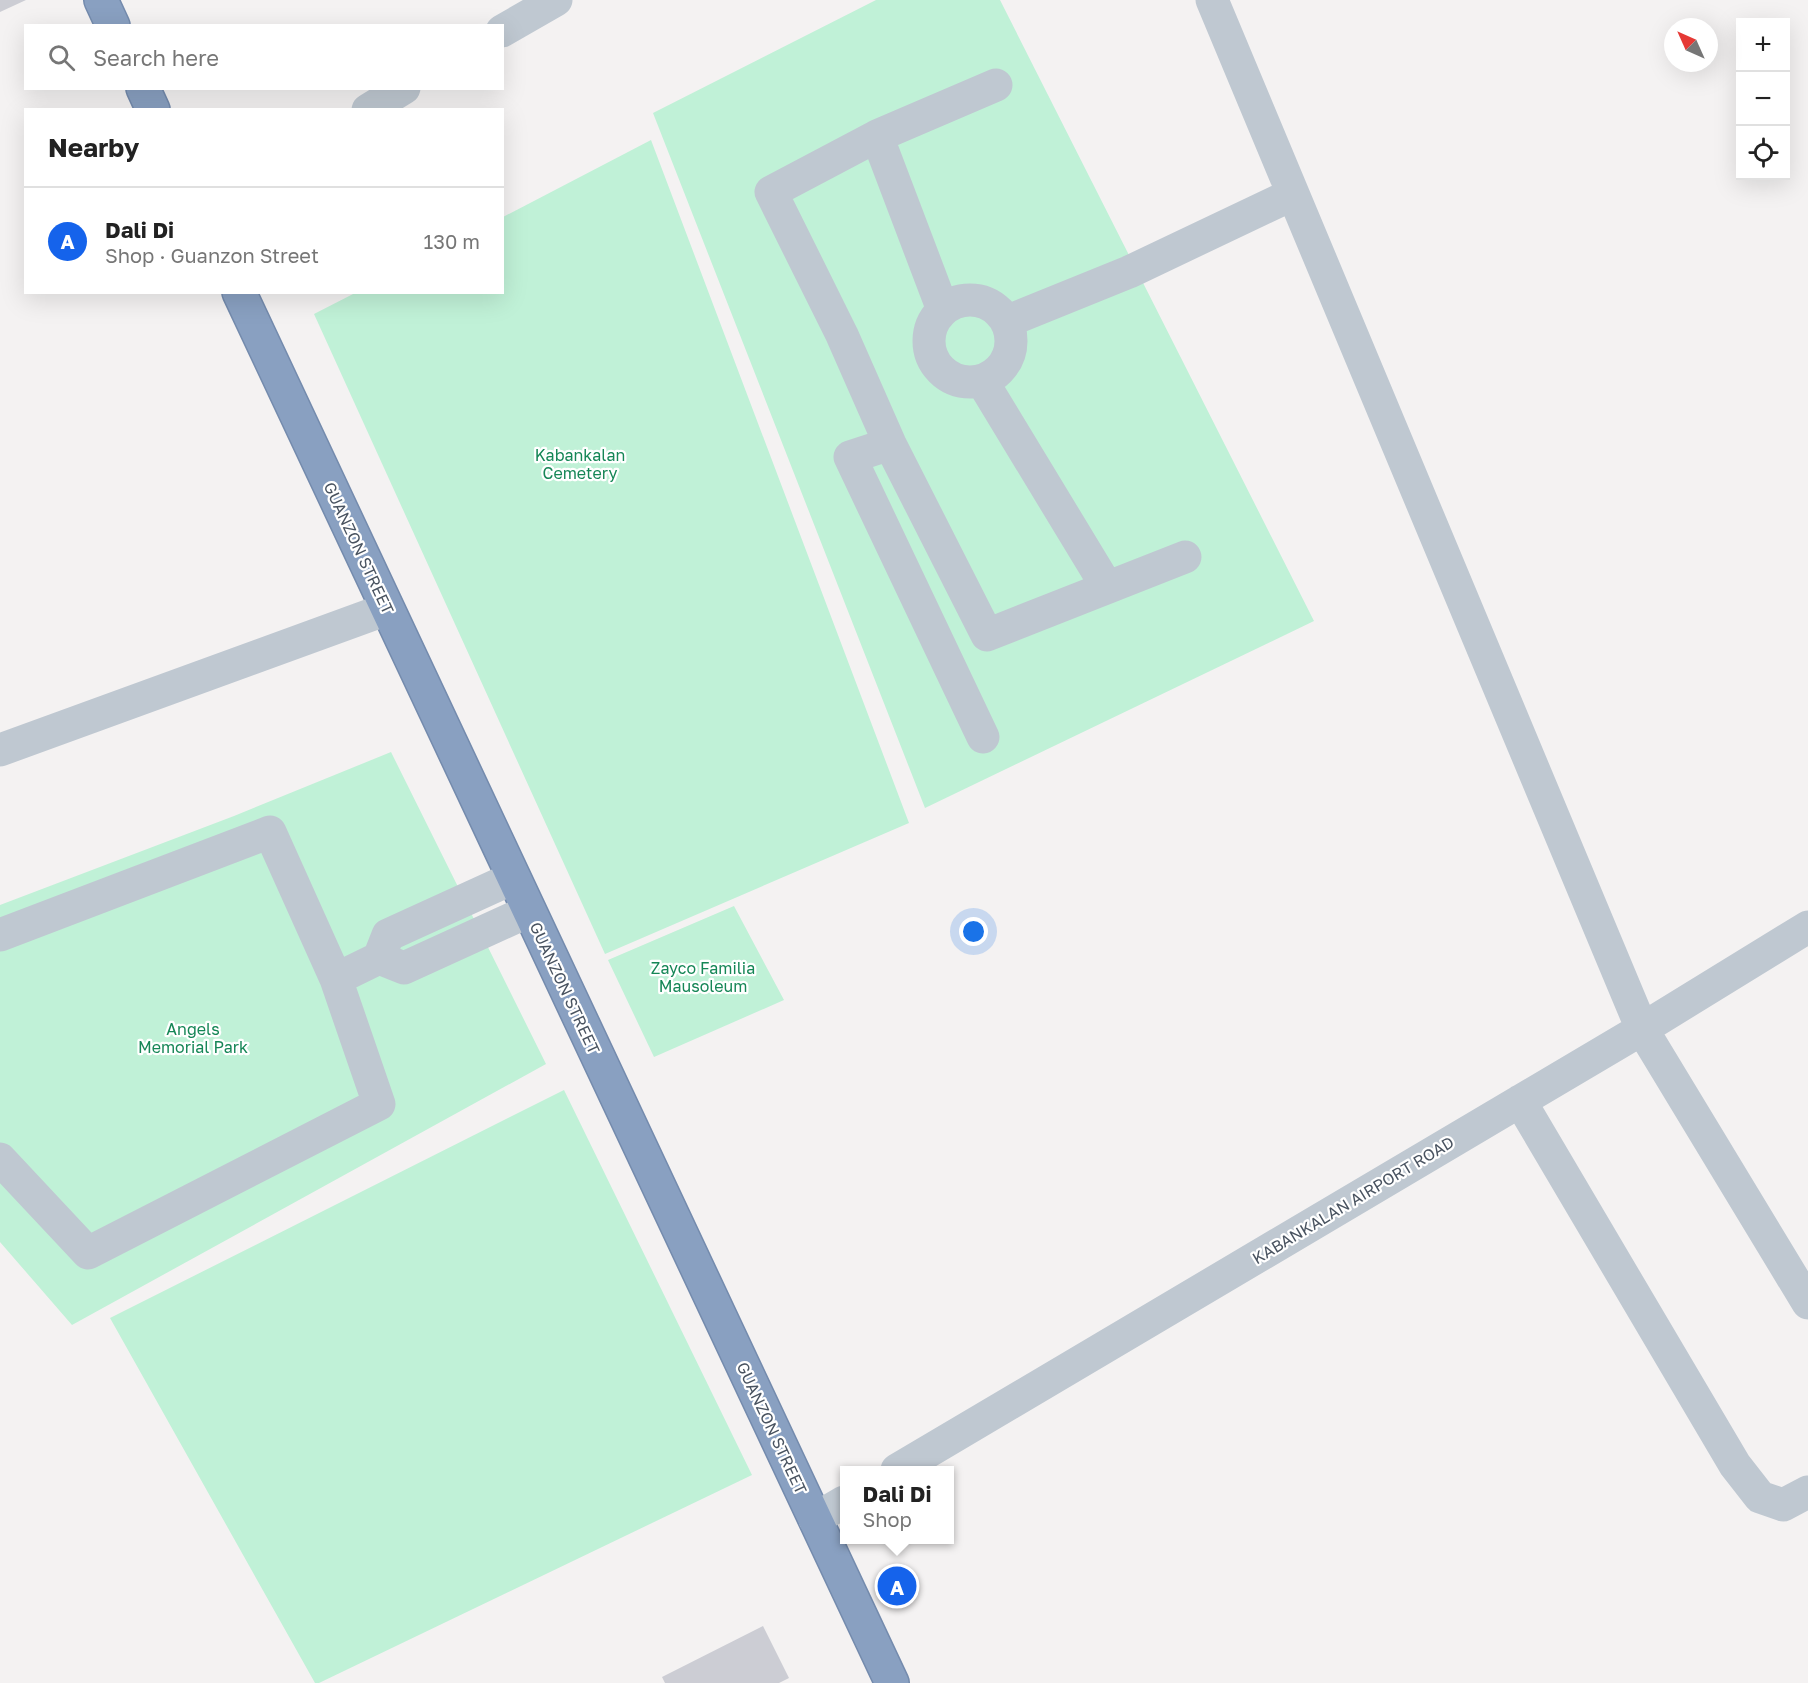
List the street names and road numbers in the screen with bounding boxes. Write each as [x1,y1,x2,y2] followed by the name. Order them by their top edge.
[320,479,398,617] street label: GUANZON STREET
[526,919,604,1057] street label: GUANZON STREET
[1248,1132,1458,1268] street label: KABANKALAN AIRPORT ROAD
[733,1359,811,1497] street label: GUANZON STREET

